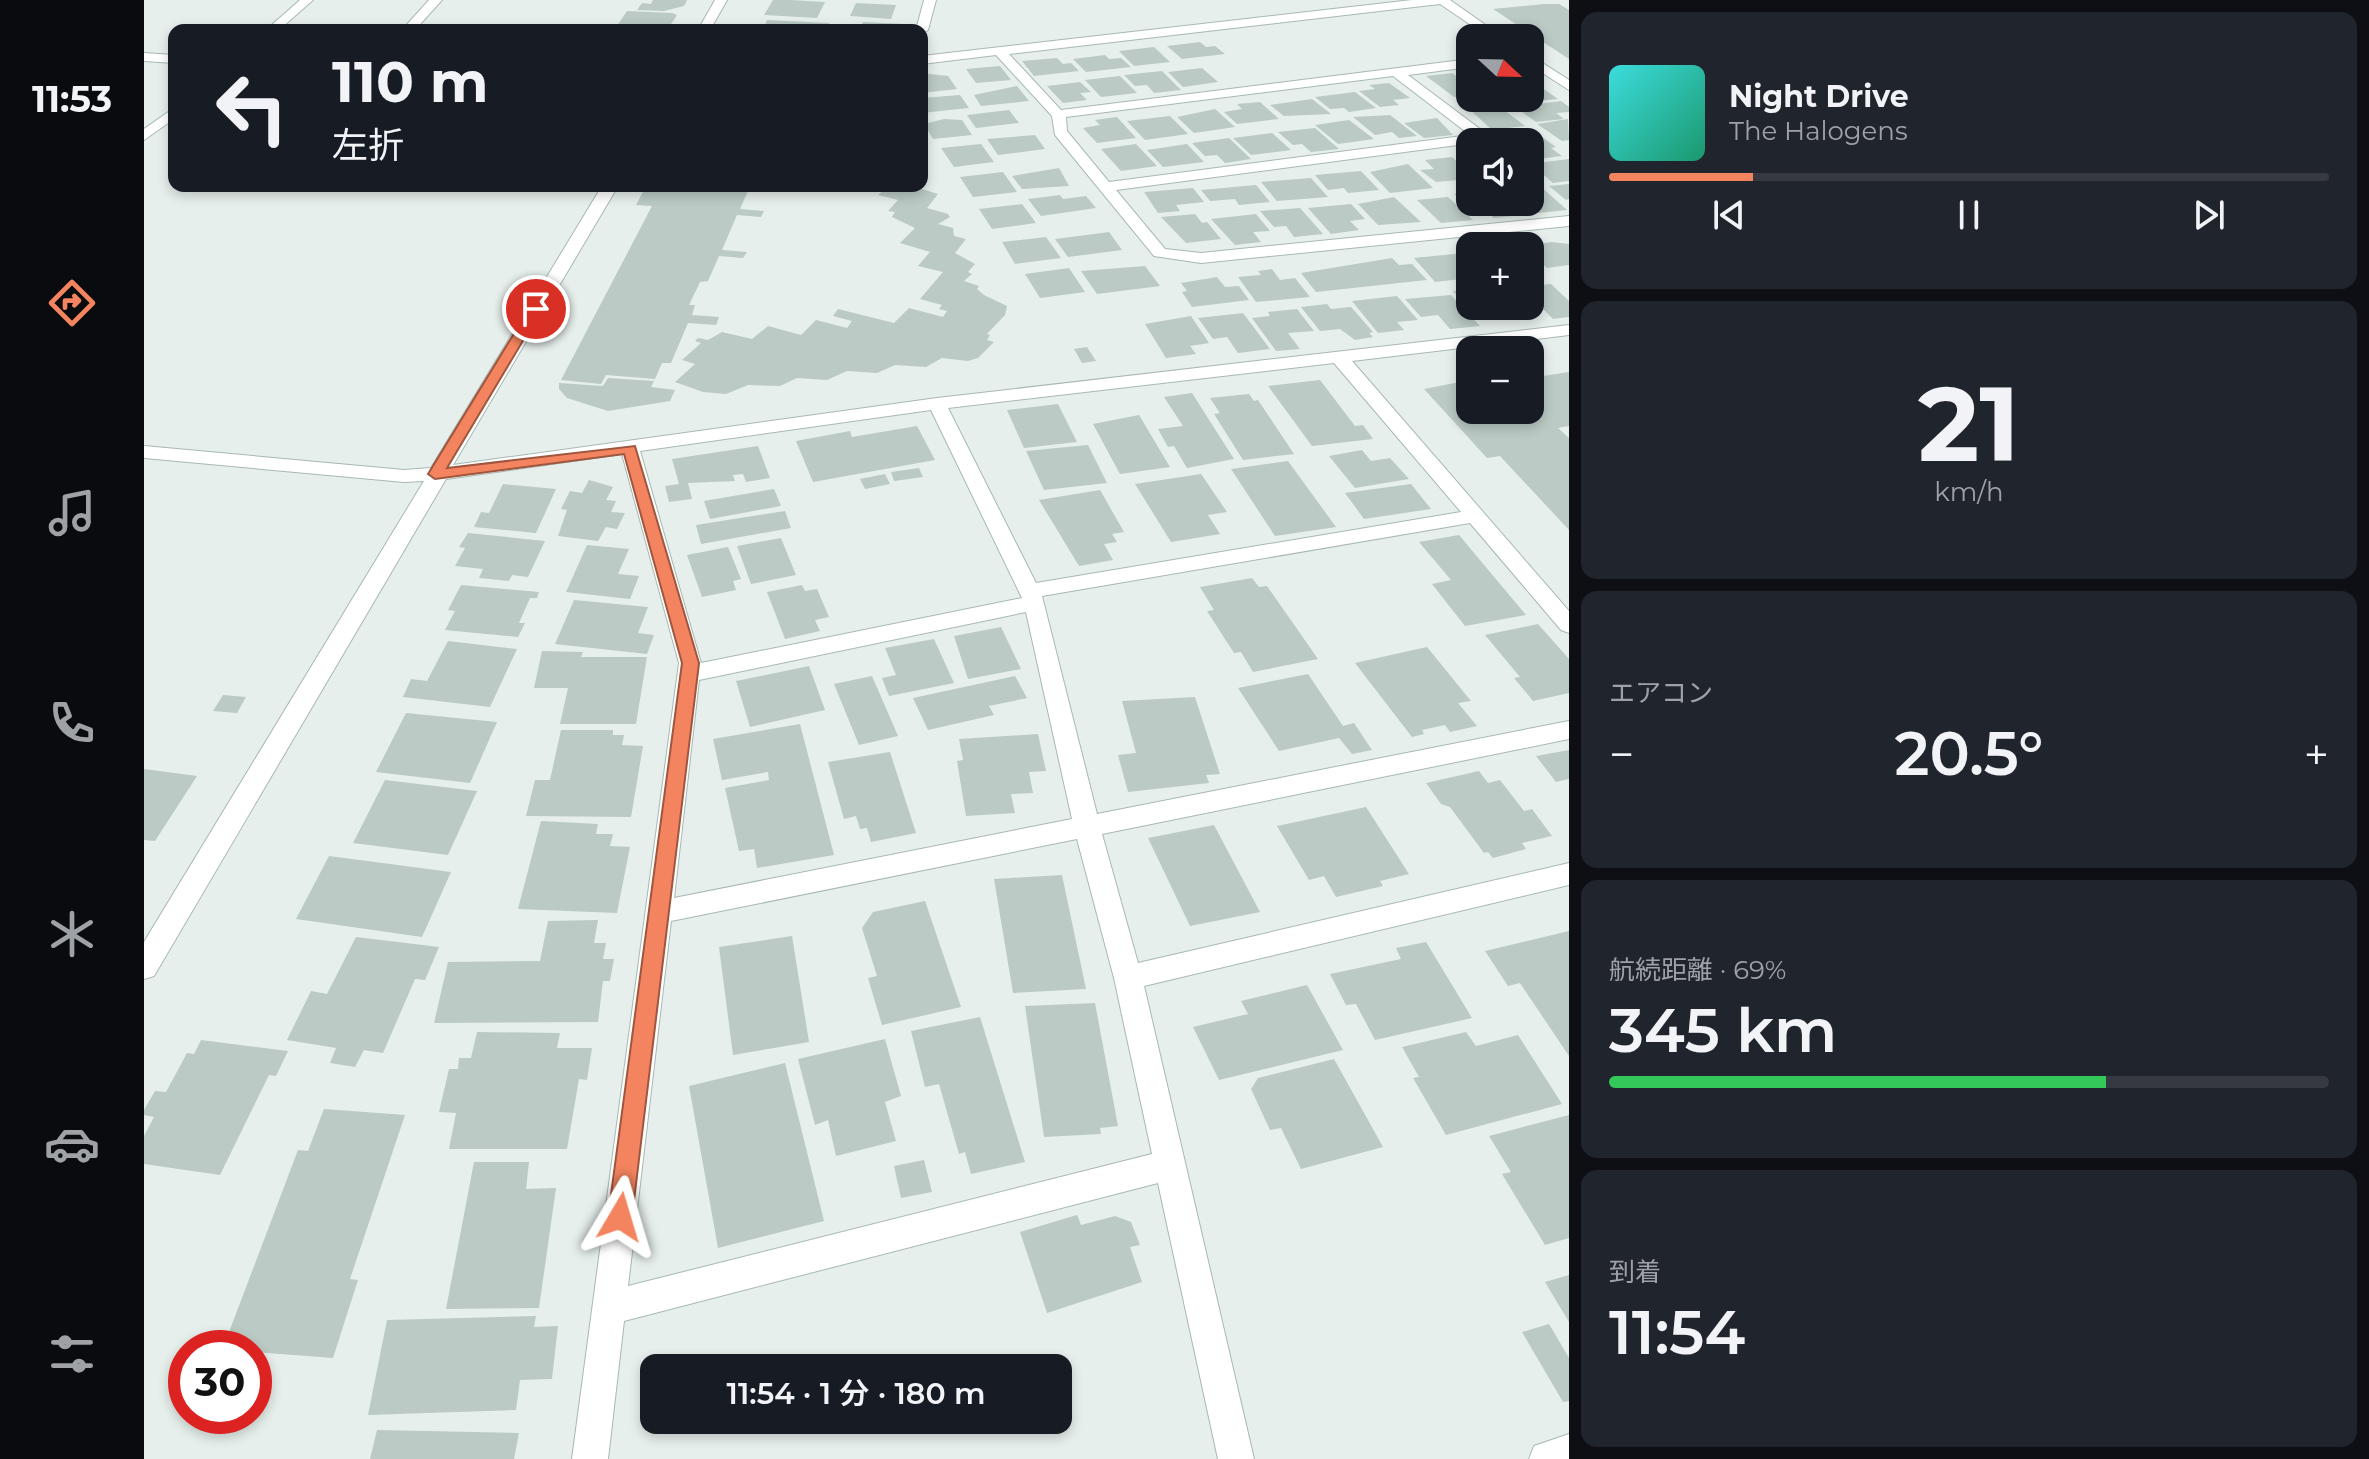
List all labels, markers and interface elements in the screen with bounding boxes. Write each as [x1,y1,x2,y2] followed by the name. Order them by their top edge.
[1456,24,1544,112] north arrow
[1456,24,1544,424] map controls
[332,48,489,116] text: 110 m
[200,56,304,160] icon: left
[32,77,112,121] text: 11:53
[1729,78,1909,115] text: Night Drive
[1729,115,1908,147] text: The Halogens
[332,123,404,167] text: 左折
[1456,128,1544,216] button: sound
[1707,193,1751,237] icon: previous
[1947,193,1991,237] icon: pause
[2187,193,2231,237] icon: next
[1456,232,1544,320] button: +
[44,275,100,331] icon: directions
[502,275,570,343] pin
[514,287,558,331] icon: arrive
[1456,336,1544,424] button: −
[1918,360,2020,487] text: 21
[1934,476,2004,508] text: km/h
[44,485,100,541] icon: music
[1609,677,1713,709] text: エアコン
[44,695,100,751] icon: phone
[1895,717,2043,790] text: 20.5°
[1609,727,1634,781] text: −
[2304,727,2329,781] text: +
[44,906,100,962] icon: climate
[1609,954,1786,986] text: 航続距離 · 69%
[1609,994,1837,1067] text: 345 km
[44,1116,100,1172] icon: car
[578,1175,662,1259] position arrow
[1609,1256,1661,1288] text: 到着
[1609,1296,1745,1369] text: 11:54
[44,1326,100,1382] icon: filters
[168,1330,272,1434] speed limit sign: 30
[727,1375,986,1412] text: 11:54 · 1 分 · 180 m

